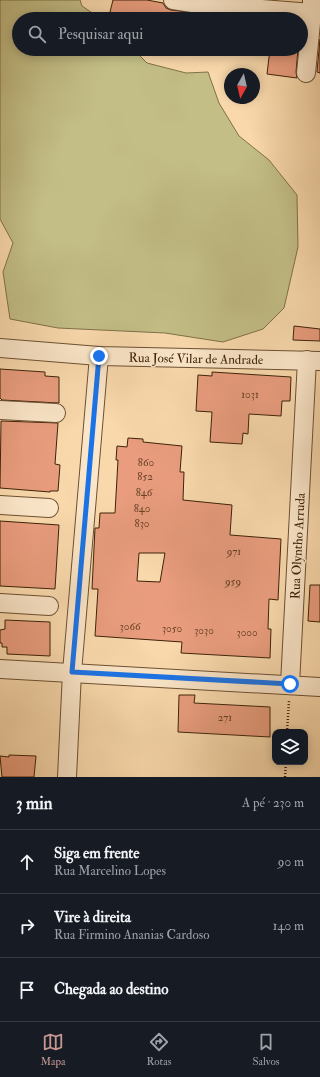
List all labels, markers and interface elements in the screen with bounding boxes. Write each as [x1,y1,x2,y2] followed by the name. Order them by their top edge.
[12,12,308,56] search box
[26,23,48,45] icon: search
[58,25,143,44] text: Pesquisar aqui
[224,68,260,104] north arrow
[90,347,108,365] route end
[129,350,264,368] street label: Rua José Vilar de Andrade
[241,388,259,401] house number: 1031
[138,456,155,469] house number: 860
[137,470,153,483] house number: 852
[136,486,154,499] house number: 846
[287,492,310,600] street label: Rua Olyntho Arruda
[134,502,151,515] house number: 840
[134,517,150,530] house number: 830
[226,545,241,558] house number: 971
[224,575,241,588] house number: 959
[120,620,142,633] house number: 3066
[162,622,182,635] house number: 3050
[194,624,214,637] house number: 3030
[236,626,258,639] house number: 3000
[281,675,299,693] route start
[218,711,232,724] house number: 271
[272,729,308,765] map controls
[272,729,308,765] button: layers
[16,793,53,814] text: 3 min
[242,795,304,811] text: A pé · 230 m
[54,844,140,863] text: Siga em frente
[16,851,38,873] icon: ahead
[278,854,304,870] text: 90 m
[54,863,166,879] text: Rua Marcelino Lopes
[54,908,131,927] text: Vire à direita
[16,915,38,937] icon: right
[273,918,304,934] text: 140 m
[54,927,210,943] text: Rua Firmino Ananias Cardoso
[16,979,38,1001] icon: arrive
[54,980,169,999] text: Chegada ao destino
[40,1031,66,1068] tab: Mapa
[147,1031,171,1068] tab: Rotas
[252,1031,280,1068] tab: Salvos

